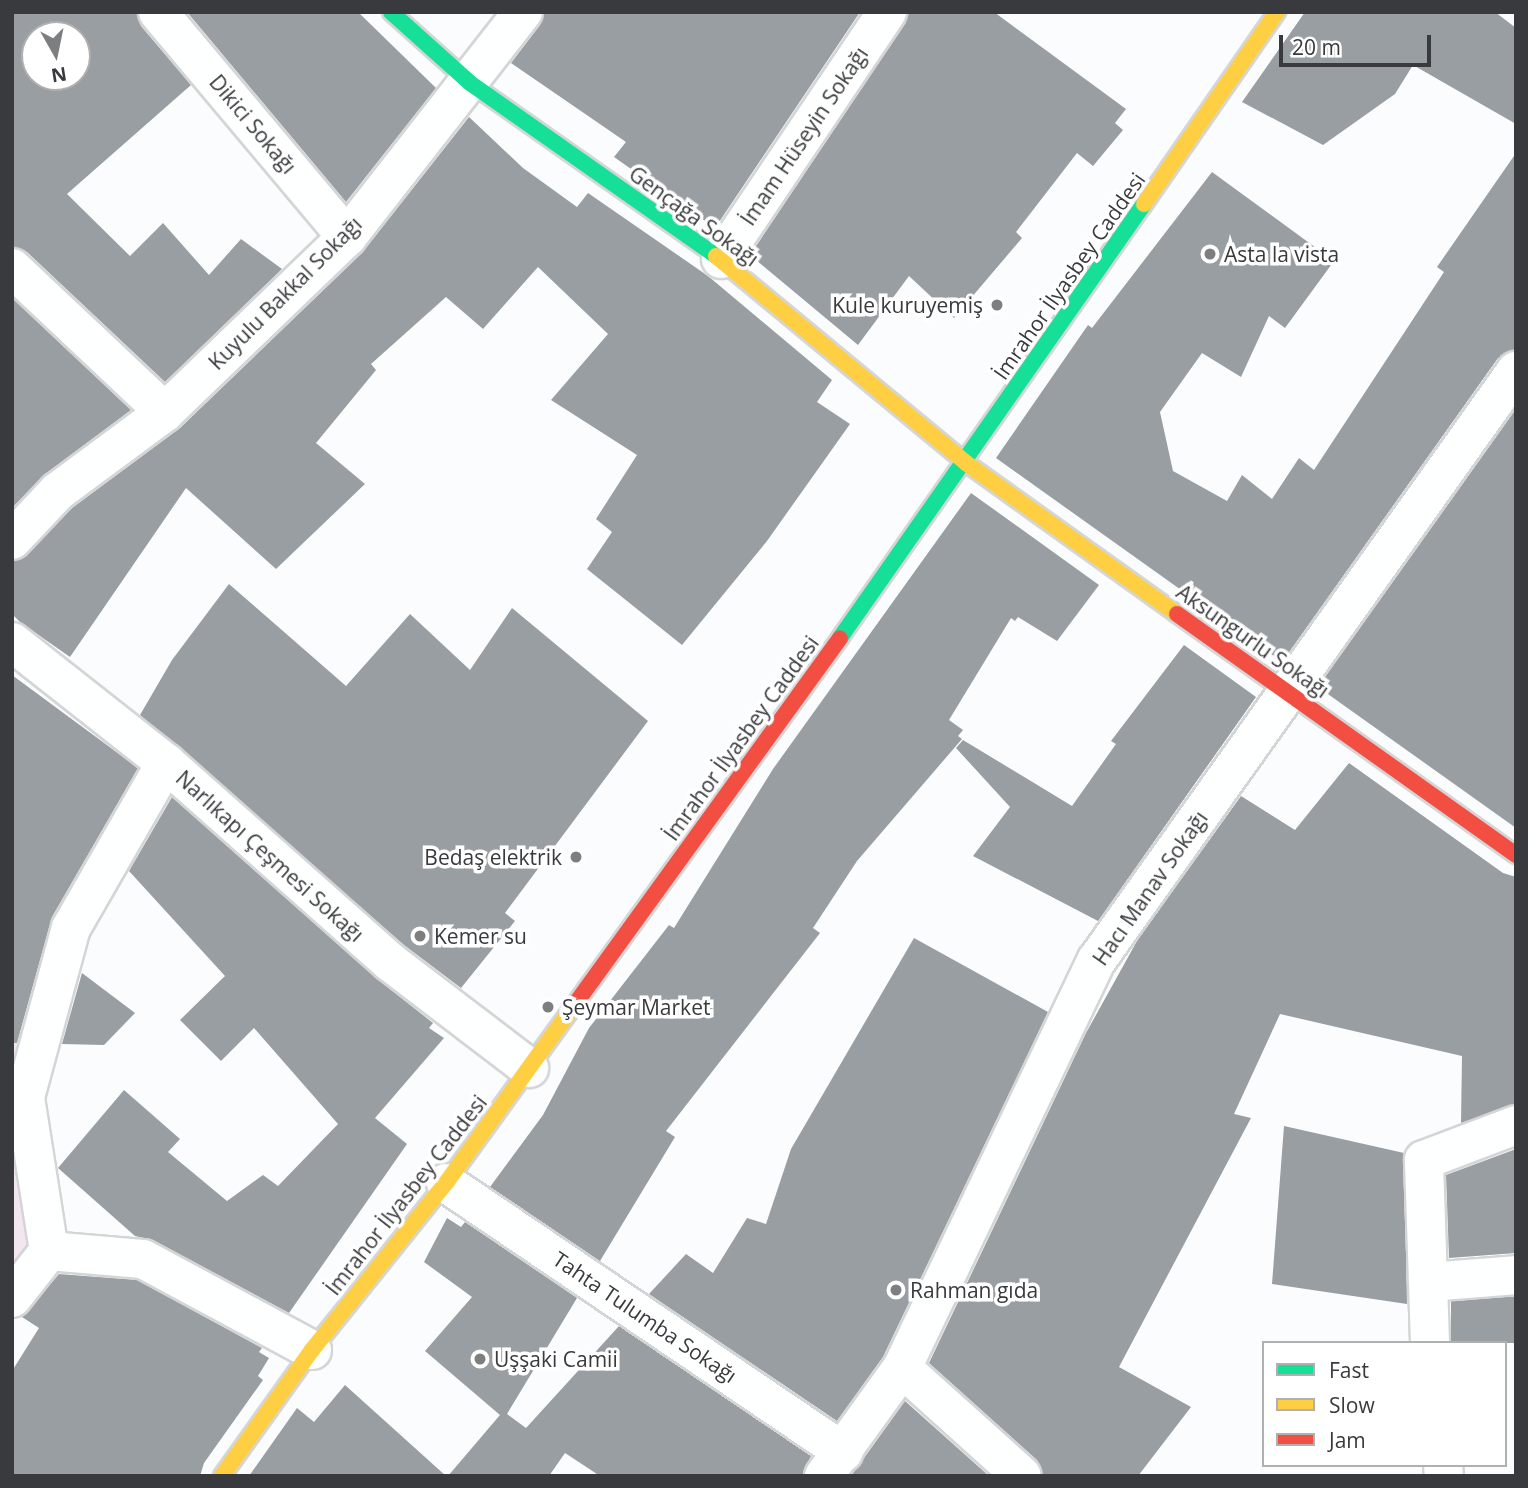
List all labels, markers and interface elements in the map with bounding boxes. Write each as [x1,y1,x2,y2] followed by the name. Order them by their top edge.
[21,21,91,91] north arrow
[1283,21,1435,65] scale bar
[1292,33,1341,61] text: 20 m
[735,42,873,230] street label: İmam Hüseyin Sokağı
[49,61,69,89] text: N
[204,69,302,179] street label: Dikici Sokağı
[624,161,764,271] street label: Gençağa Sokağı
[988,168,1150,384] street label: İmrahor İlyasbey Caddesi
[203,211,367,375] street label: Kuyulu Bakkal Sokağı
[1224,241,1339,267] place label: Asta la vista
[1202,246,1218,262] marker: Asta la vista
[832,292,983,318] place label: Kule kuruyemiş
[989,297,1005,313] marker: Kule kuruyemiş
[1172,579,1334,703] street label: Aksungurlu Sokağı
[658,631,824,845] street label: İmrahor İlyasbey Caddesi
[171,765,369,947] street label: Narlıkapı Çeşmesi Sokağı
[1087,806,1213,970] street label: Hacı Manav Sokağı
[424,844,562,870] place label: Bedaş elektrik
[568,849,584,865] marker: Bedaş elektrik
[434,923,527,949] place label: Kemer su
[412,928,428,944] marker: Kemer su
[562,994,710,1020] place label: Şeymar Market
[540,999,556,1015] marker: Şeymar Market
[320,1090,492,1300] street label: İmrahor İlyasbey Caddesi
[548,1246,742,1388] street label: Tahta Tulumba Sokağı
[910,1277,1038,1303] place label: Rahman gıda
[888,1282,904,1298] marker: Rahman gıda
[1262,1341,1507,1467] legend
[494,1346,618,1372] place label: Uşşaki Camii
[472,1351,488,1367] marker: Uşşaki Camii
[1329,1356,1369,1384] text: Fast
[1329,1391,1375,1419] text: Slow
[1329,1426,1366,1454] text: Jam

